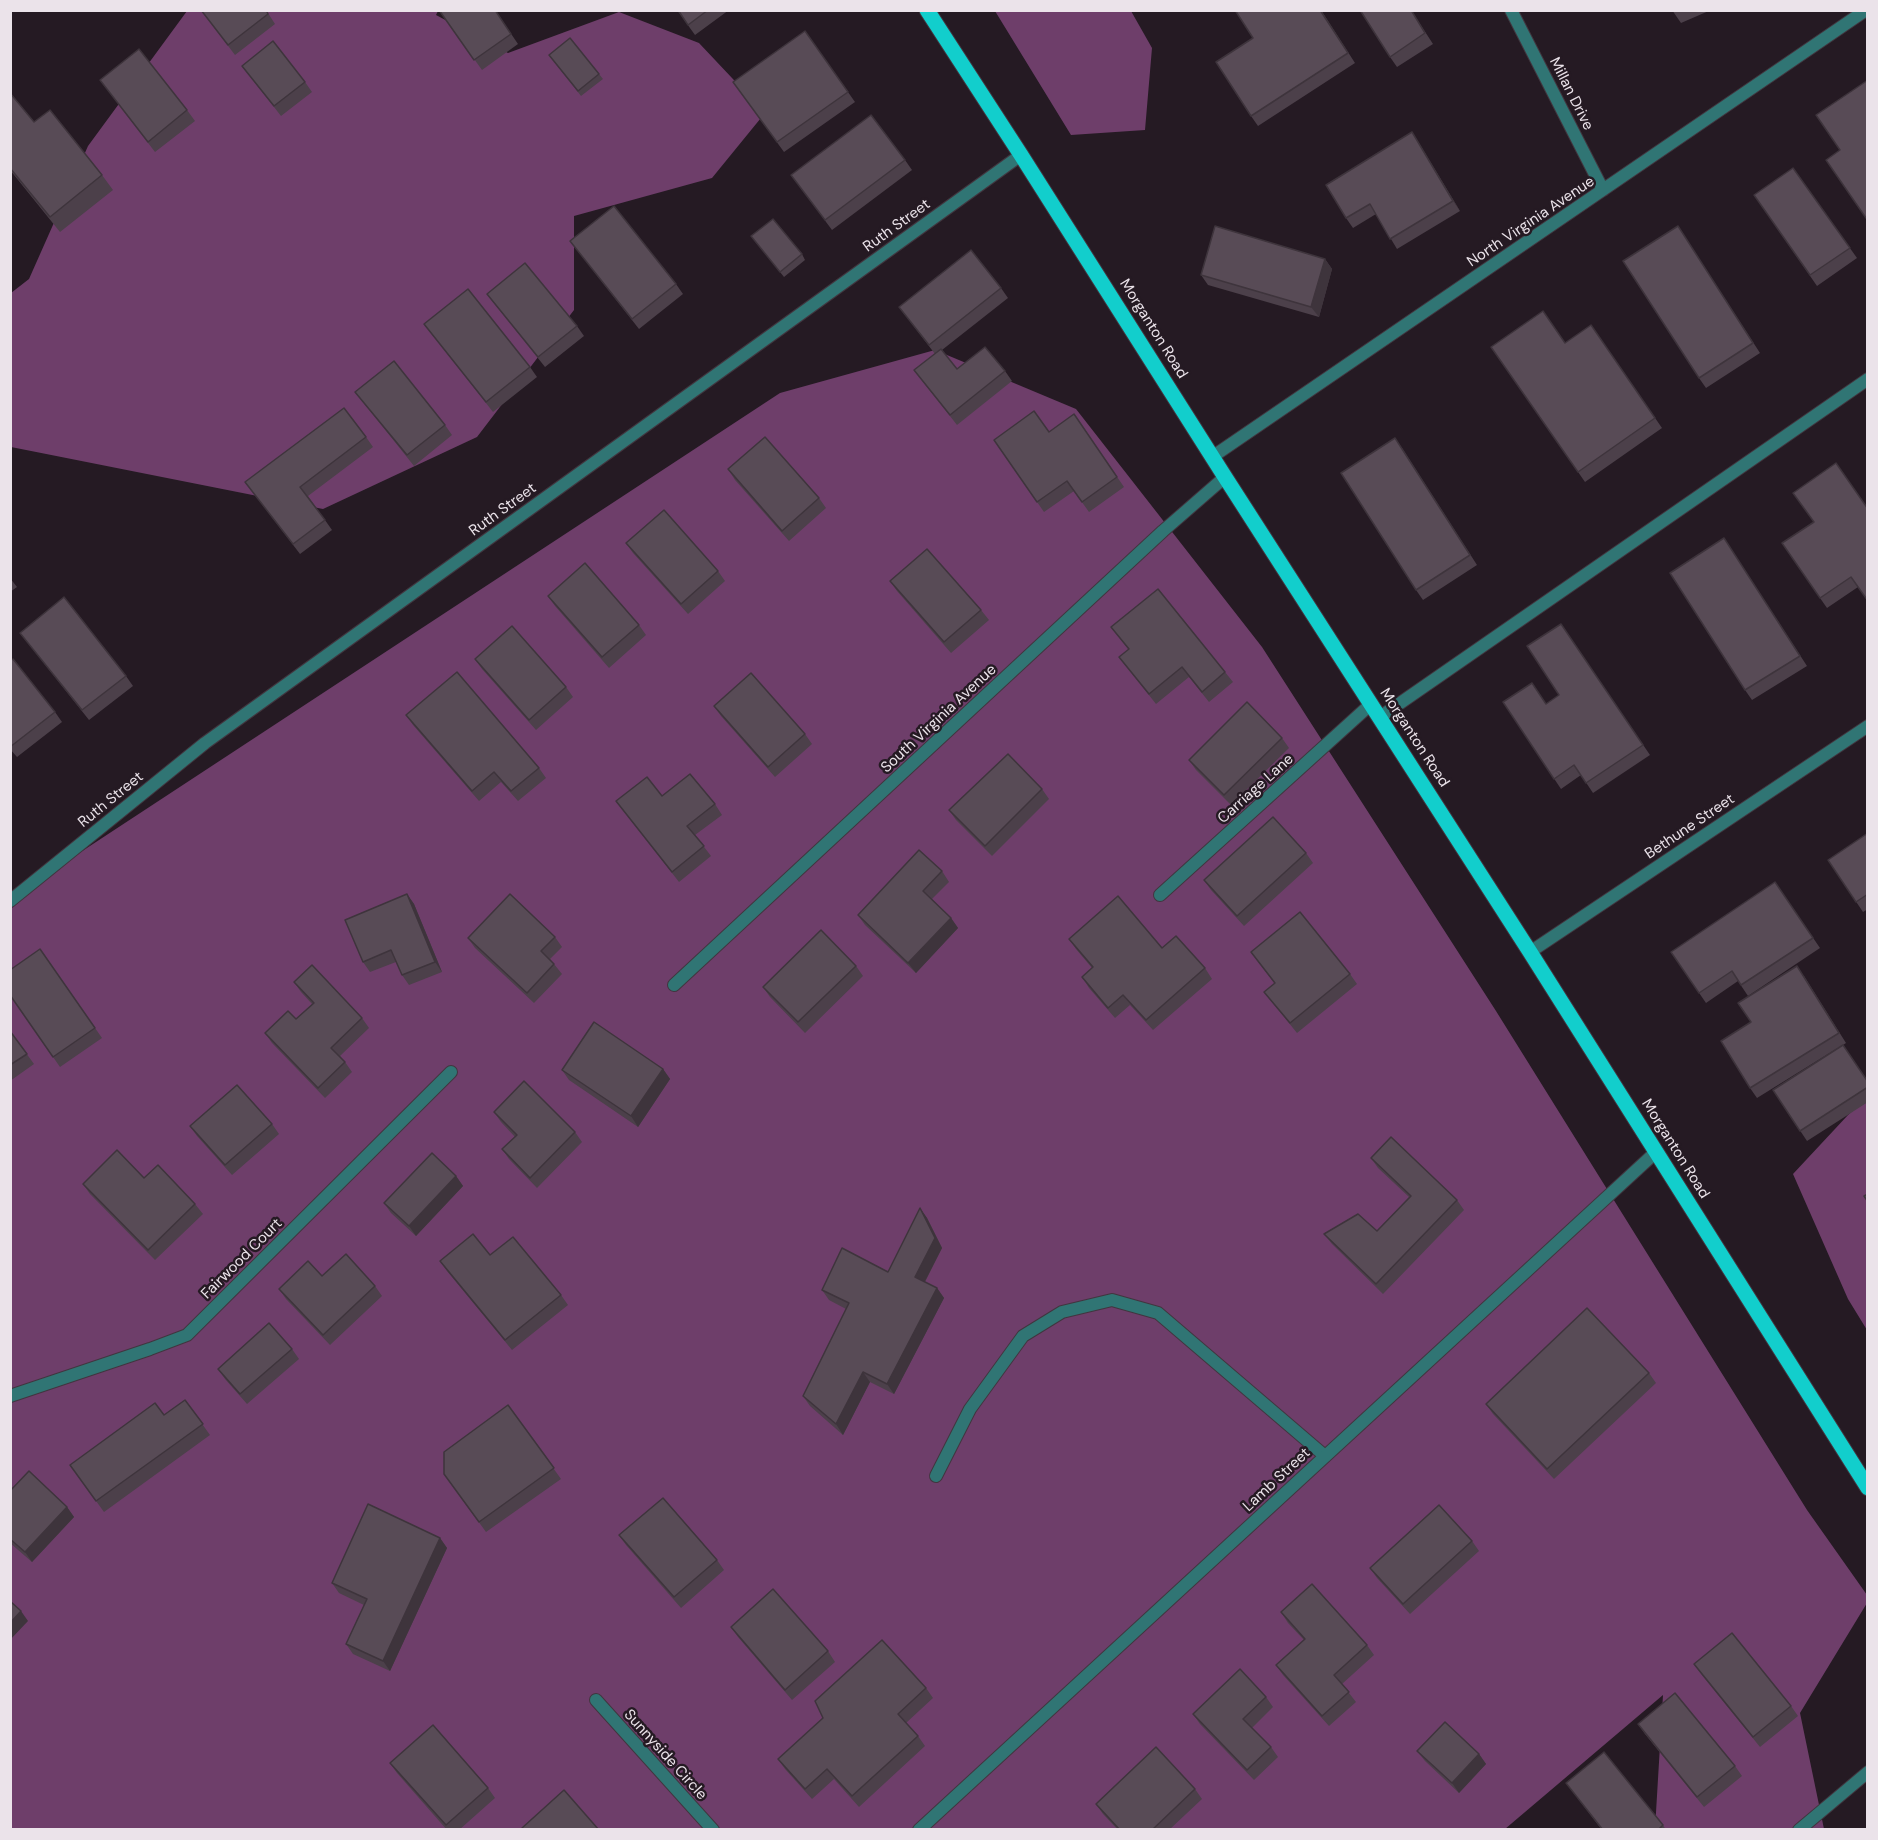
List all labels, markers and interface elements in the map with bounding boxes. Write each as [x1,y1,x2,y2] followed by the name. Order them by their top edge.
[1545,55,1597,133] street label: Millan Drive
[1464,173,1598,271] street label: North Virginia Avenue
[860,196,934,256] street label: Ruth Street
[1115,276,1191,382] street label: Morganton Road
[466,480,540,540] street label: Ruth Street
[878,661,1000,777] street label: South Virginia Avenue
[1375,685,1453,791] street label: Morganton Road
[1214,750,1298,828] street label: Carriage Lane
[75,768,147,832] street label: Ruth Street
[1642,790,1738,864] street label: Bethune Street
[1637,1096,1713,1202] street label: Morganton Road
[198,1215,286,1303] street label: Fairwood Court
[1240,1444,1314,1516] street label: Lamb Street
[620,1706,710,1804] street label: Sunnyside Circle

